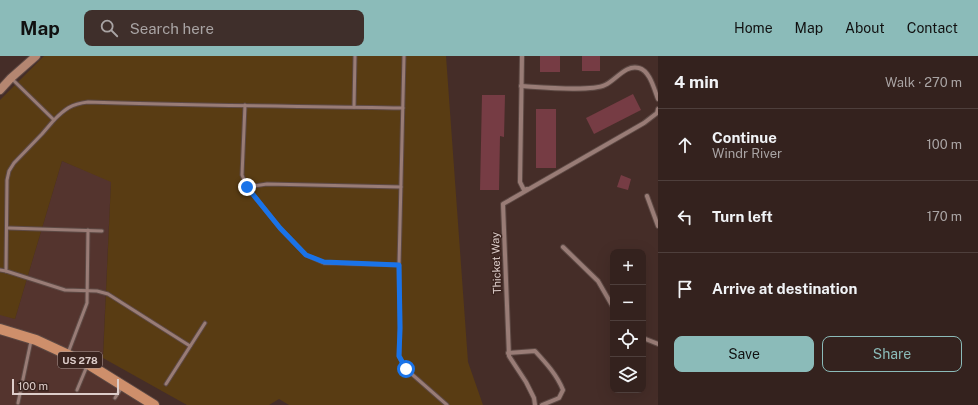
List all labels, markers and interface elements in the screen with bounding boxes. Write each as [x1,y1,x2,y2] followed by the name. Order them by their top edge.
[84,10,364,46] search box
[20,17,60,39] text: Map
[98,17,120,39] icon: search
[130,20,214,37] text: Search here
[734,20,773,36] text: Home
[795,20,823,36] text: Map
[845,20,885,36] text: About
[907,20,958,36] text: Contact
[674,72,719,92] text: 4 min
[885,75,962,90] text: Walk · 270 m
[712,129,777,146] text: Continue
[674,134,696,156] icon: ahead
[926,137,962,152] text: 100 m
[712,146,782,161] text: Windr River
[238,178,256,196] route end
[674,206,696,228] icon: left
[712,208,773,225] text: Turn left
[927,209,962,224] text: 170 m
[489,232,503,294] street label: Thicket Way
[610,249,646,393] map controls
[610,249,646,285] button: +
[674,278,696,300] icon: arrive
[712,280,857,297] text: Arrive at destination
[610,285,646,321] button: −
[610,321,646,357] button: locate
[674,336,814,372] button: Save
[822,336,962,372] button: Share
[58,352,102,368] road number: US 278
[610,357,646,393] button: layers
[397,360,415,378] route start
[12,377,119,396] scale bar
[18,380,48,392] text: 100 m

